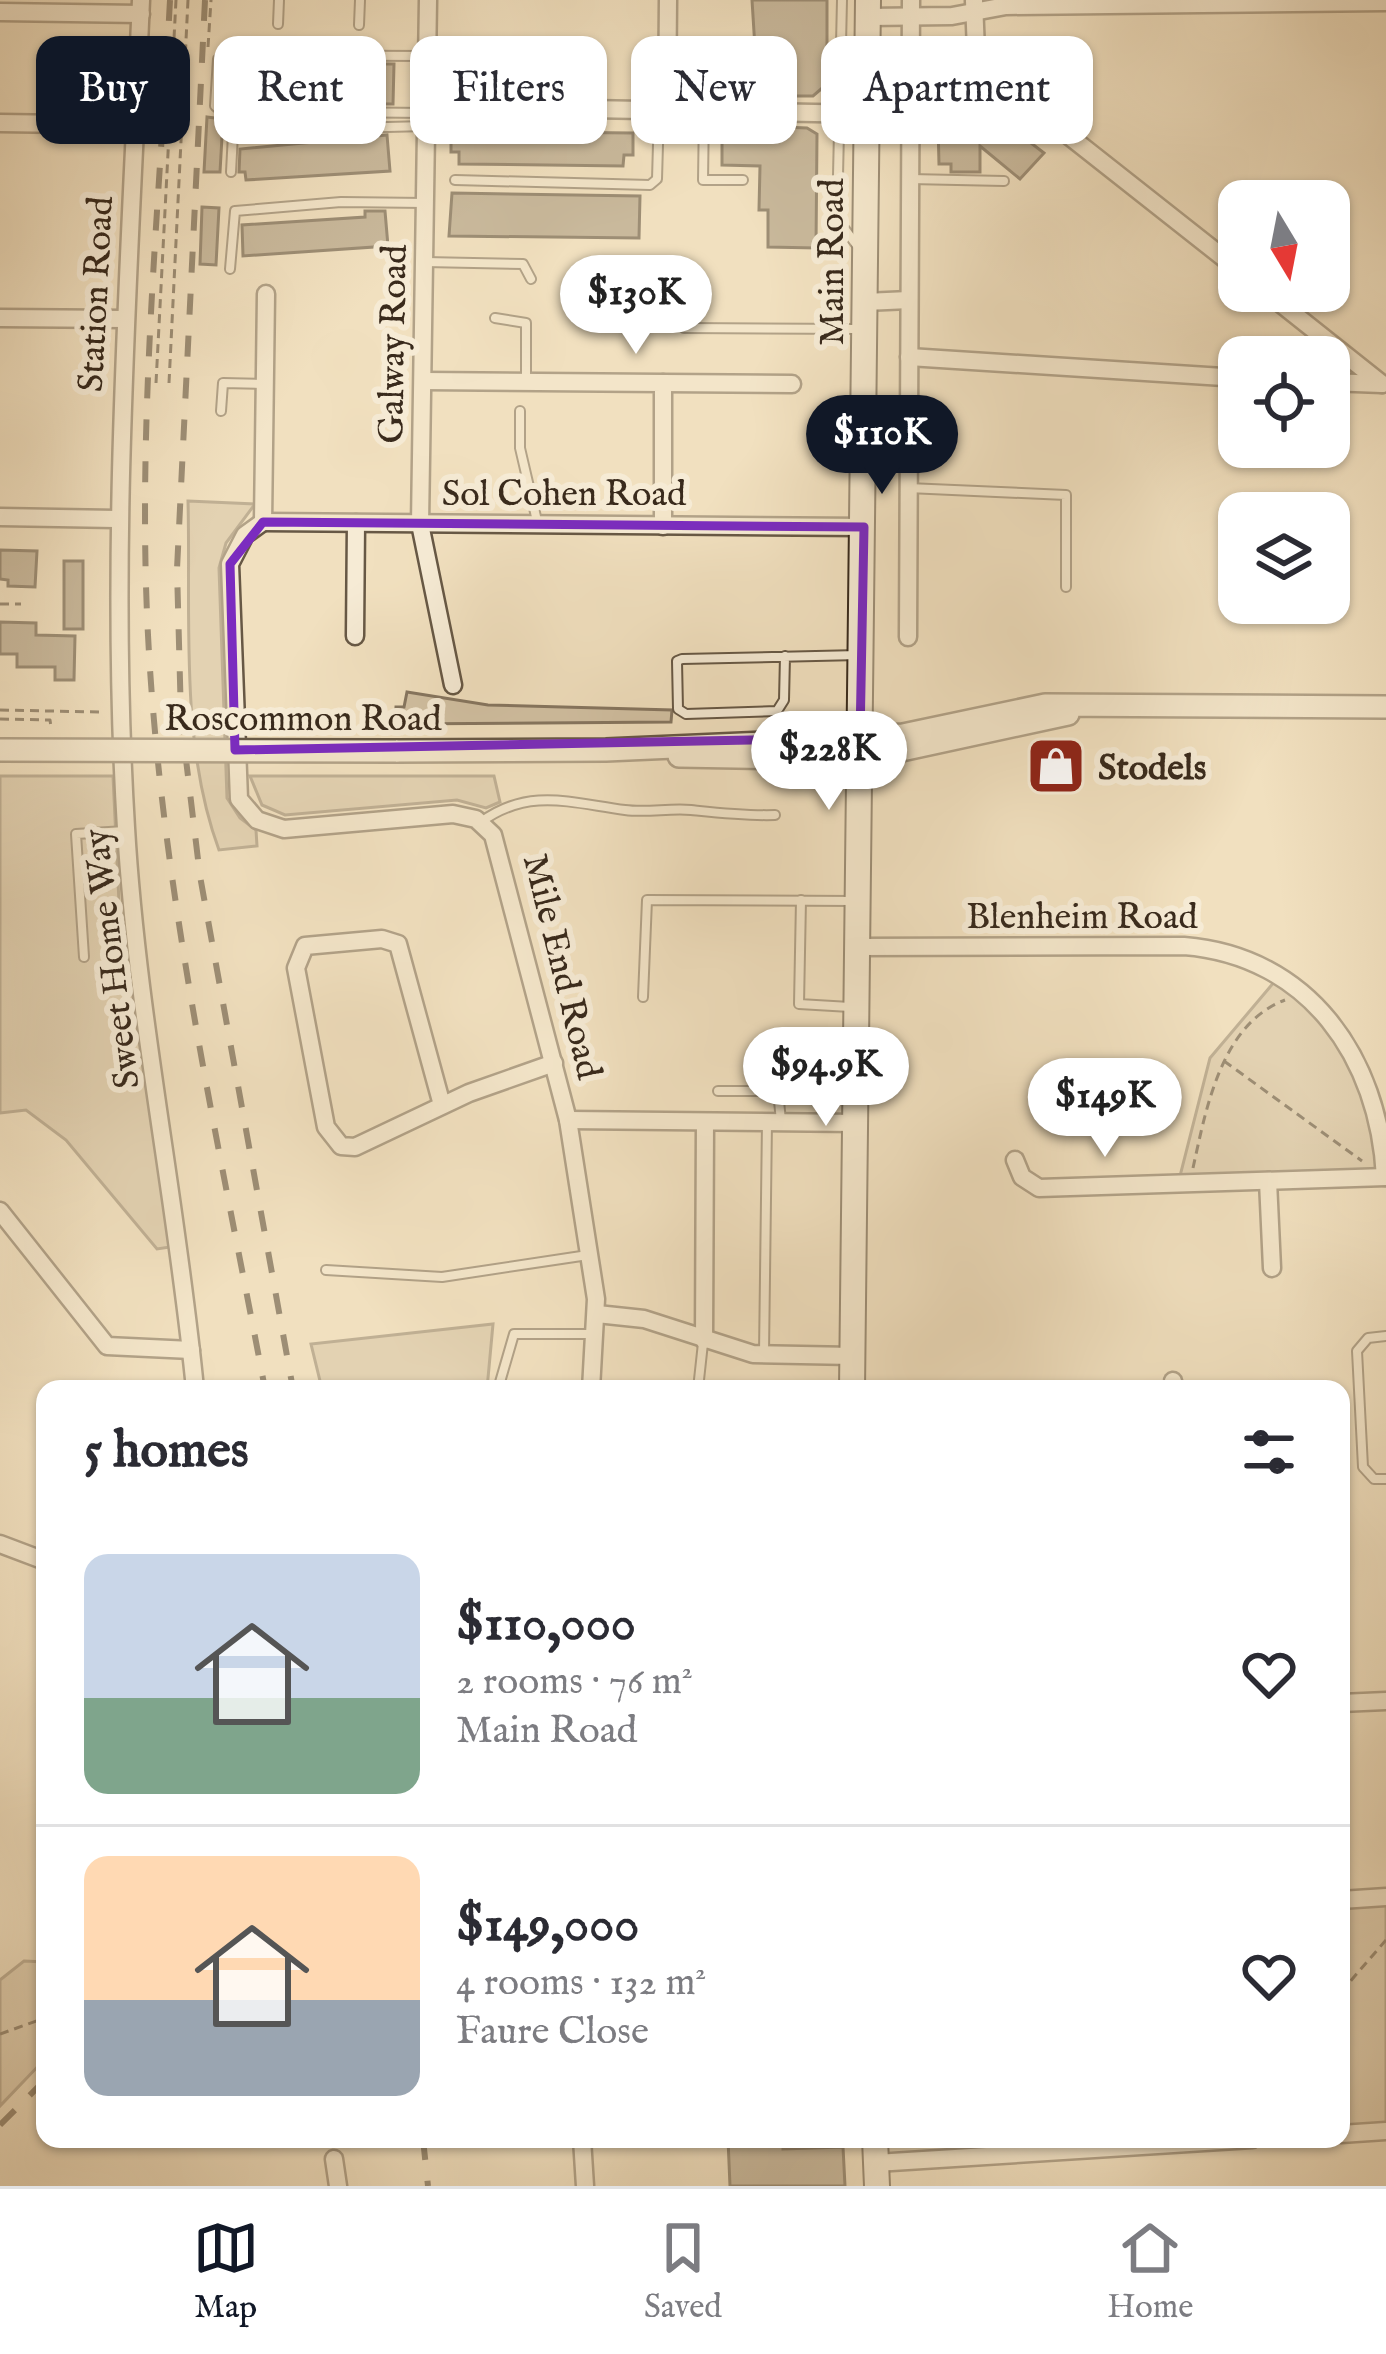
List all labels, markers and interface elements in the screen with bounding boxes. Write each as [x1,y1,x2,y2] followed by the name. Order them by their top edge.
[36,36,190,144] chip: Buy
[214,36,386,144] chip: Rent
[410,36,607,144] chip: Filters
[631,36,797,144] chip: New
[821,36,1093,144] chip: Apartment
[810,177,856,346] street label: Main Road
[1218,180,1350,312] north arrow
[1218,180,1350,624] map controls
[69,194,125,393] street label: Station Road
[369,243,419,444] street label: Galway Road
[552,255,720,357] pin: $130K
[587,269,685,318] text: $130K
[1218,336,1350,468] button: locate
[798,395,966,497] pin: $110K
[833,409,931,458] text: $110K
[442,472,687,518] street label: Sol Cohen Road
[1218,492,1350,624] button: layers
[164,697,442,743] street label: Roscommon Road
[745,711,913,813] pin: $228K
[778,725,880,774] text: $228K
[1025,735,1087,797] shop icon: Stodels
[1098,746,1206,792] place label: Stodels
[74,826,152,1091] street label: Sweet Home Way
[511,850,611,1085] street label: Mile End Road
[966,895,1199,941] street label: Blenheim Road
[728,1027,924,1129] pin: $94.9K
[770,1041,882,1090] text: $94.9K
[1021,1058,1189,1160] pin: $149K
[1055,1072,1155,1121] text: $149K
[1236,1419,1302,1485] icon: filters
[84,1420,249,1485] text: 5 homes
[456,1593,636,1658] text: $110,000
[180,1602,324,1746] icon: home
[1236,1641,1302,1707] icon: heart
[456,1658,693,1707] text: 2 rooms · 76 m²
[456,1707,637,1756] text: Main Road
[456,1894,639,1959] text: $149,000
[180,1904,324,2048] icon: home
[1236,1943,1302,2009] icon: heart
[456,1959,706,2008] text: 4 rooms · 132 m²
[456,2008,649,2057] text: Faure Close
[193,2215,259,2329] tab: Map
[644,2215,722,2329] tab: Saved
[1107,2215,1193,2329] tab: Home

